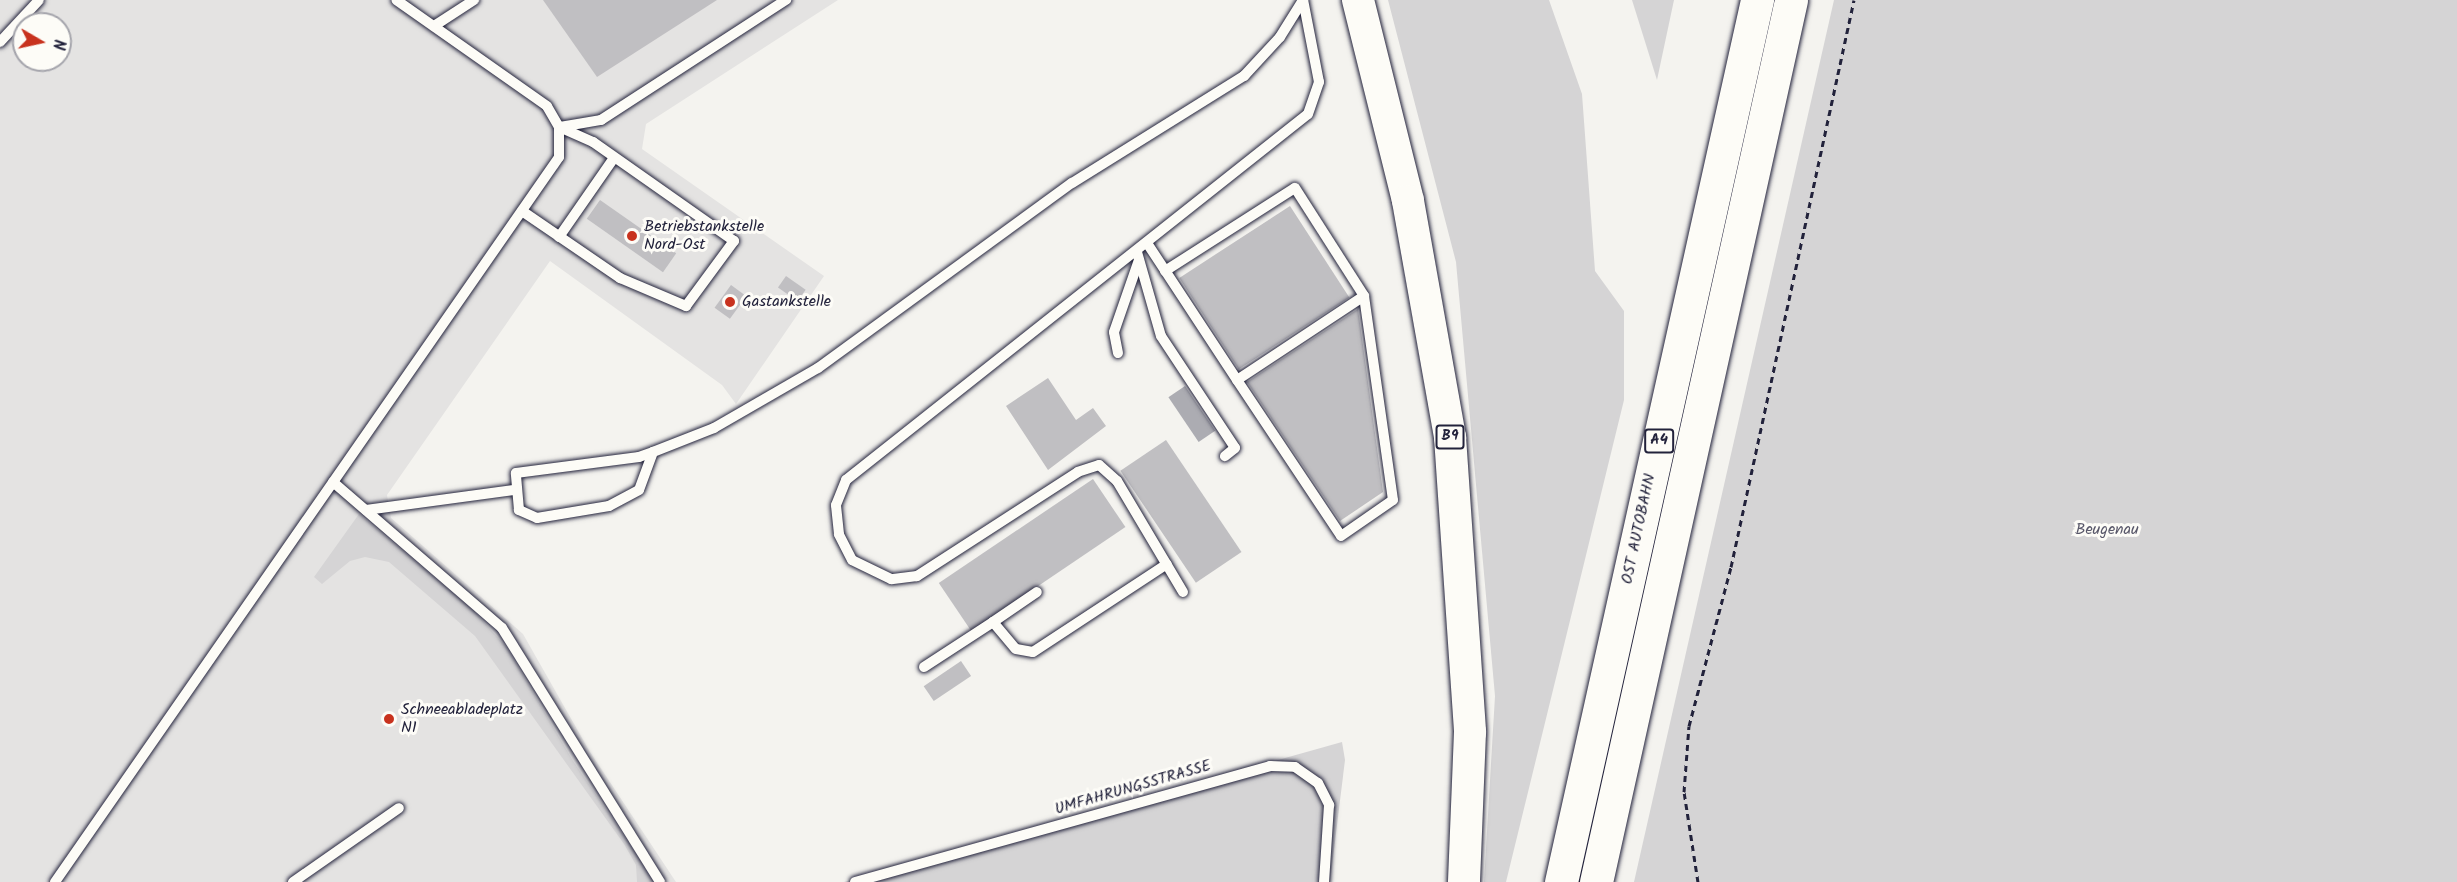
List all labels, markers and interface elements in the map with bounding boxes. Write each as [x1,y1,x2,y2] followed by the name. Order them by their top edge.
[12,12,72,72] north arrow
[45,38,71,52] text: N
[644,217,764,255] place label: Betriebstankstelle Nord-Ost
[625,229,639,243] marker: Betriebstankstelle Nord-Ost
[742,292,831,312] place label: Gastankstelle
[723,295,737,309] marker: Gastankstelle
[1435,425,1465,449] road number: B9
[1644,429,1674,453] road number: A4
[1618,472,1660,586] street label: OST AUTOBAHN
[2075,520,2139,540] park label: Beugenau
[401,700,523,738] place label: Schneeabladeplatz N1
[382,712,396,726] marker: Schneeabladeplatz N1
[1053,757,1213,819] street label: UMFAHRUNGSSTRASSE

